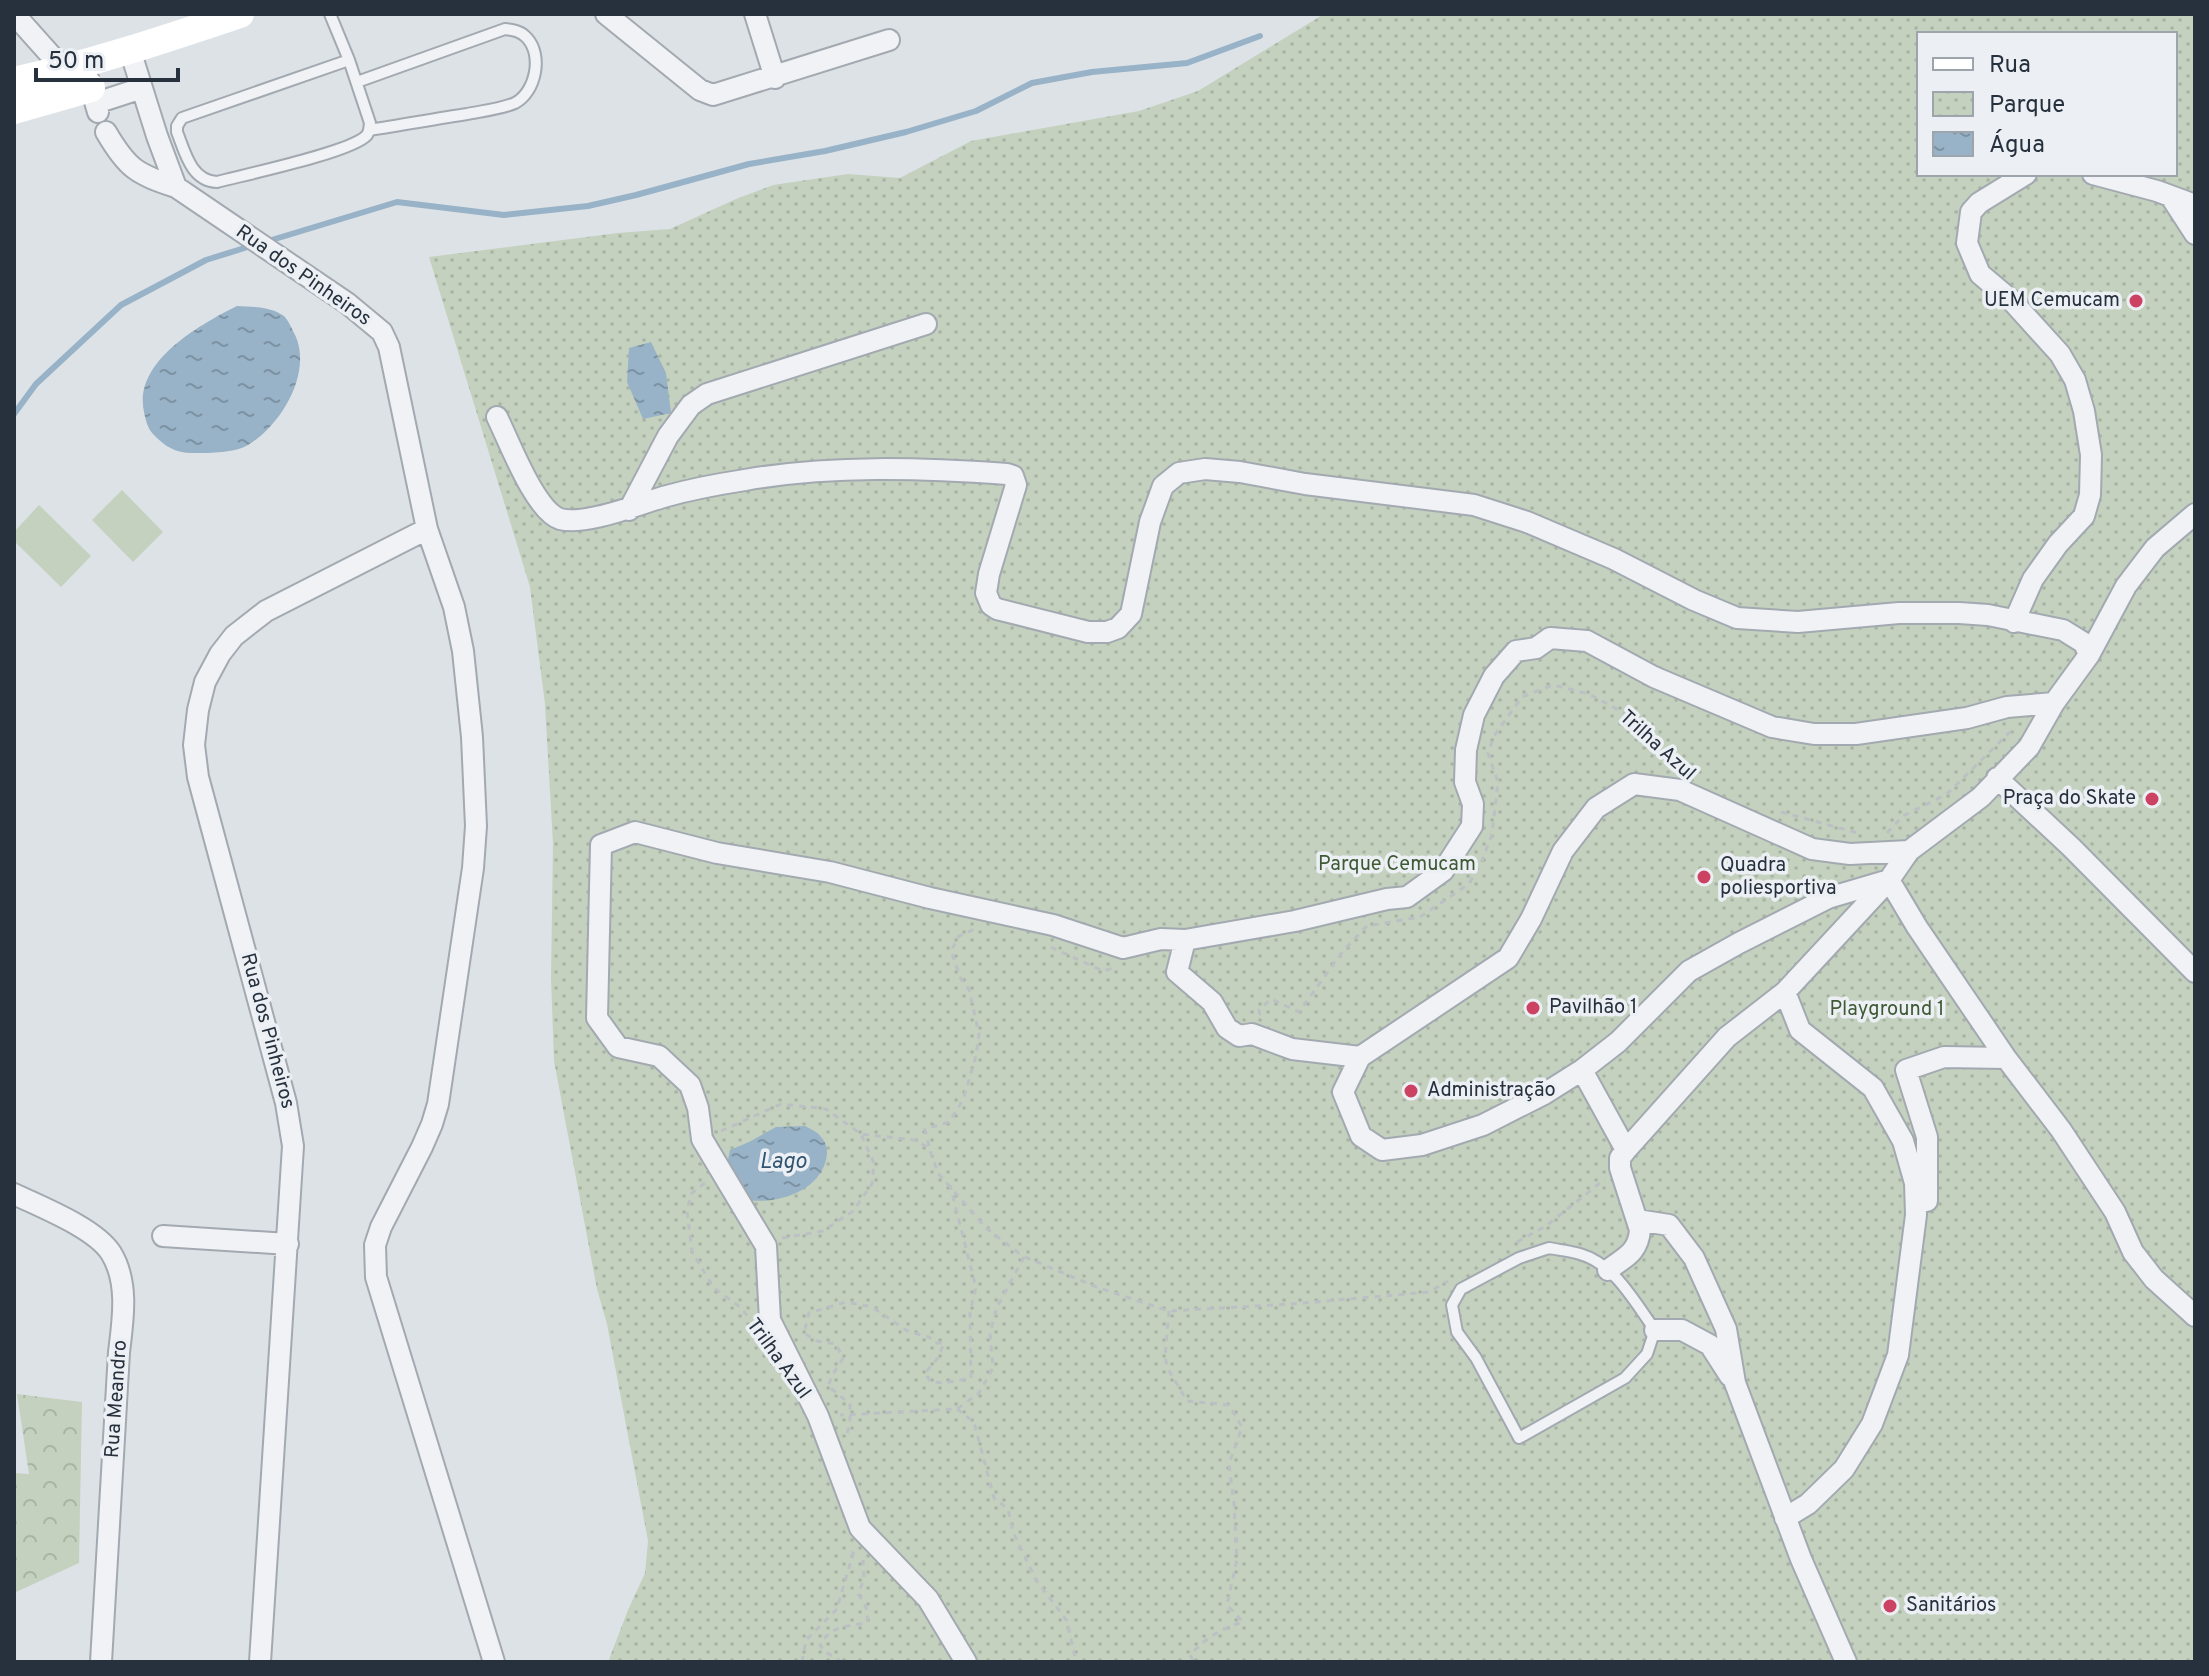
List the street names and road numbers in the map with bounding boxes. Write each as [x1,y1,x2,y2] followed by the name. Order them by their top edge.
[230,220,376,332] street label: Rua dos Pinheiros
[1613,705,1701,787] street label: Trilha Azul
[234,950,300,1112] street label: Rua dos Pinheiros
[740,1313,816,1405] street label: Trilha Azul
[100,1339,134,1459] street label: Rua Meandro

